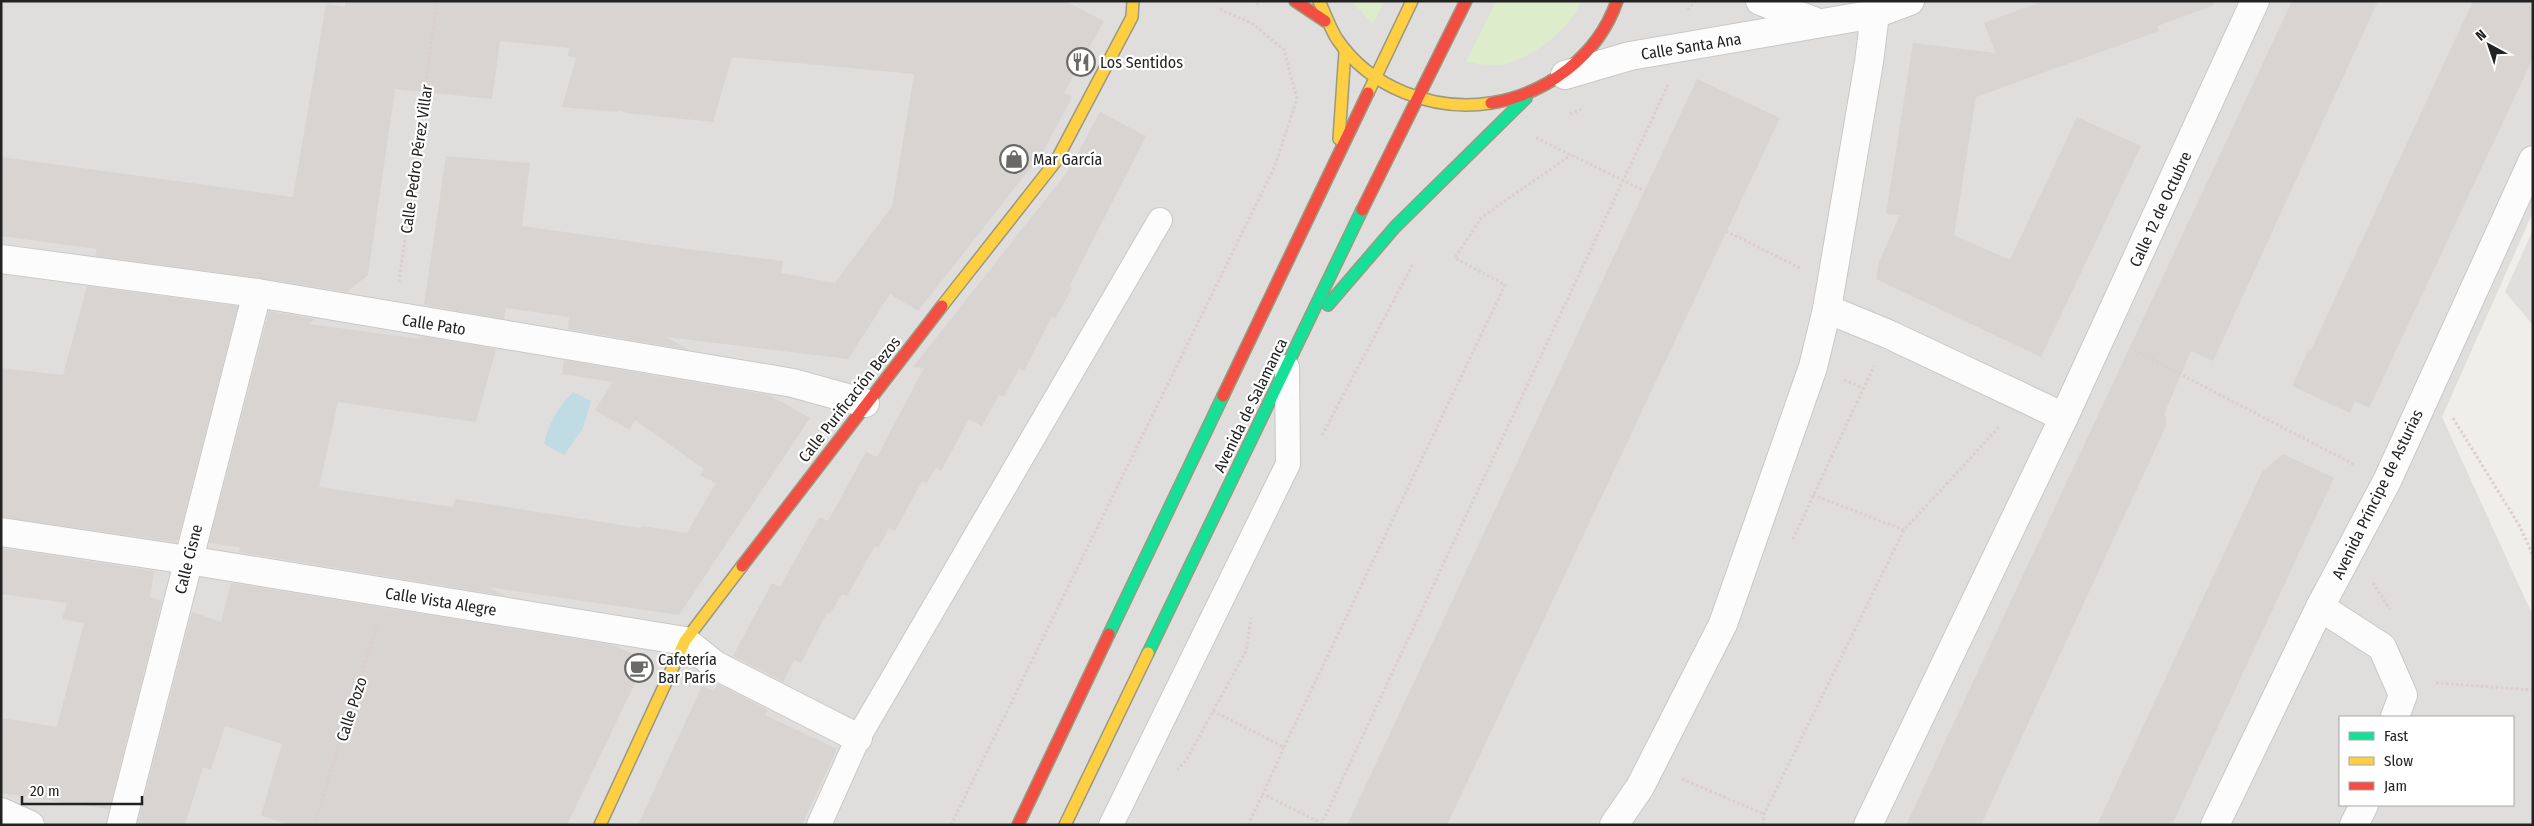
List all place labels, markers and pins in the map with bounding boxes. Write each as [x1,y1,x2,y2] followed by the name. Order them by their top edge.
[1066,47,1096,77] restaurant icon: Los Sentidos
[1100,53,1183,72] place label: Los Sentidos
[999,144,1029,174] shop icon: Mar García
[1033,150,1103,169] place label: Mar García
[658,650,717,687] place label: Cafetería Bar París
[624,653,654,683] cafe icon: Cafetería Bar París

